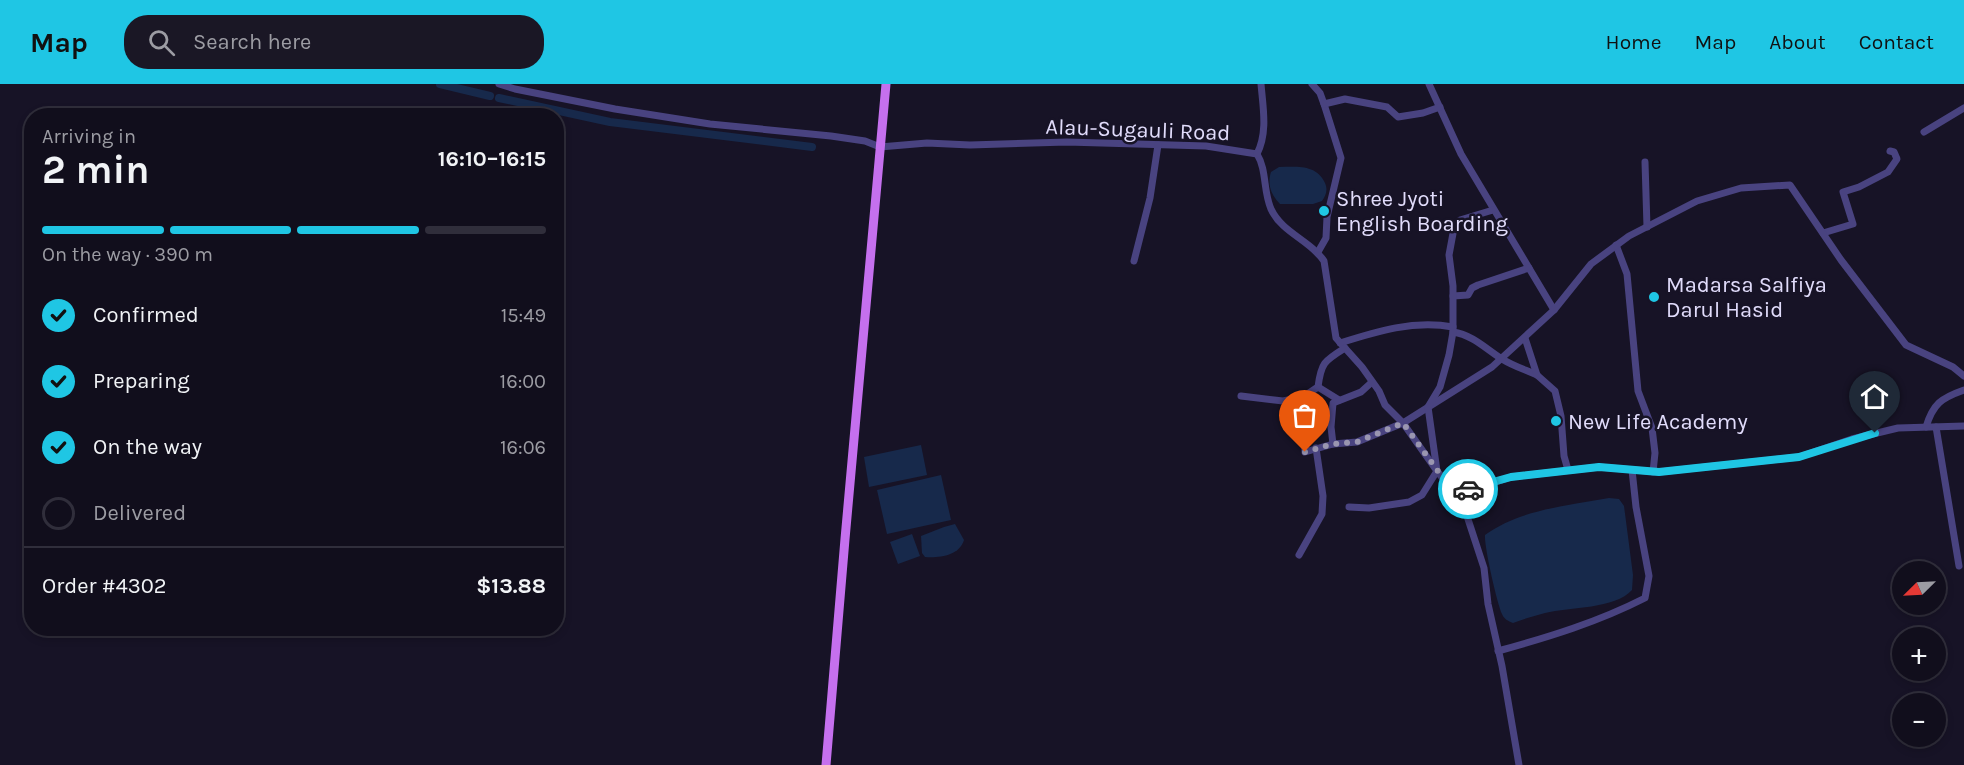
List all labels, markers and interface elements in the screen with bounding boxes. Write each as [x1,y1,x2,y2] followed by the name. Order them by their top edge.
[124,15,544,69] search box
[30,26,88,59] text: Map
[145,26,178,59] icon: search
[193,29,311,55] text: Search here
[1606,30,1662,54] text: Home
[1695,30,1736,54] text: Map
[1769,30,1826,54] text: About
[1859,30,1934,54] text: Contact
[1045,114,1231,146] street label: Alau-Sugauli Road
[42,125,136,148] text: Arriving in
[438,146,546,172] text: 16:10–16:15
[42,147,150,193] text: 2 min
[1336,186,1508,237] place label: Shree Jyoti English Boarding
[1317,204,1331,218] marker: Shree Jyoti English Boarding
[42,243,213,266] text: On the way · 390 m
[1666,272,1827,323] place label: Madarsa Salfiya Darul Hasid
[1647,290,1661,304] marker: Madarsa Salfiya Darul Hasid
[42,299,75,332] icon: check
[93,302,199,328] text: Confirmed
[501,304,546,327] text: 15:49
[42,365,75,398] icon: check
[93,368,190,394] text: Preparing
[500,370,546,393] text: 16:00
[1849,371,1900,433] pin
[1858,380,1891,413] icon: home
[1279,390,1330,452] pin
[1288,399,1321,432] icon: bag
[1568,409,1748,435] place label: New Life Academy
[1549,414,1563,428] marker: New Life Academy
[42,431,75,464] icon: check
[93,434,202,460] text: On the way
[500,436,546,459] text: 16:06
[1438,459,1498,519] courier
[1452,473,1485,506] icon: car
[93,500,186,526] text: Delivered
[1892,561,1946,615] north arrow
[1892,561,1946,747] map controls
[42,573,167,599] text: Order #4302
[476,573,546,599] text: $13.88
[1892,627,1946,681] button: +
[1892,693,1946,747] button: −

